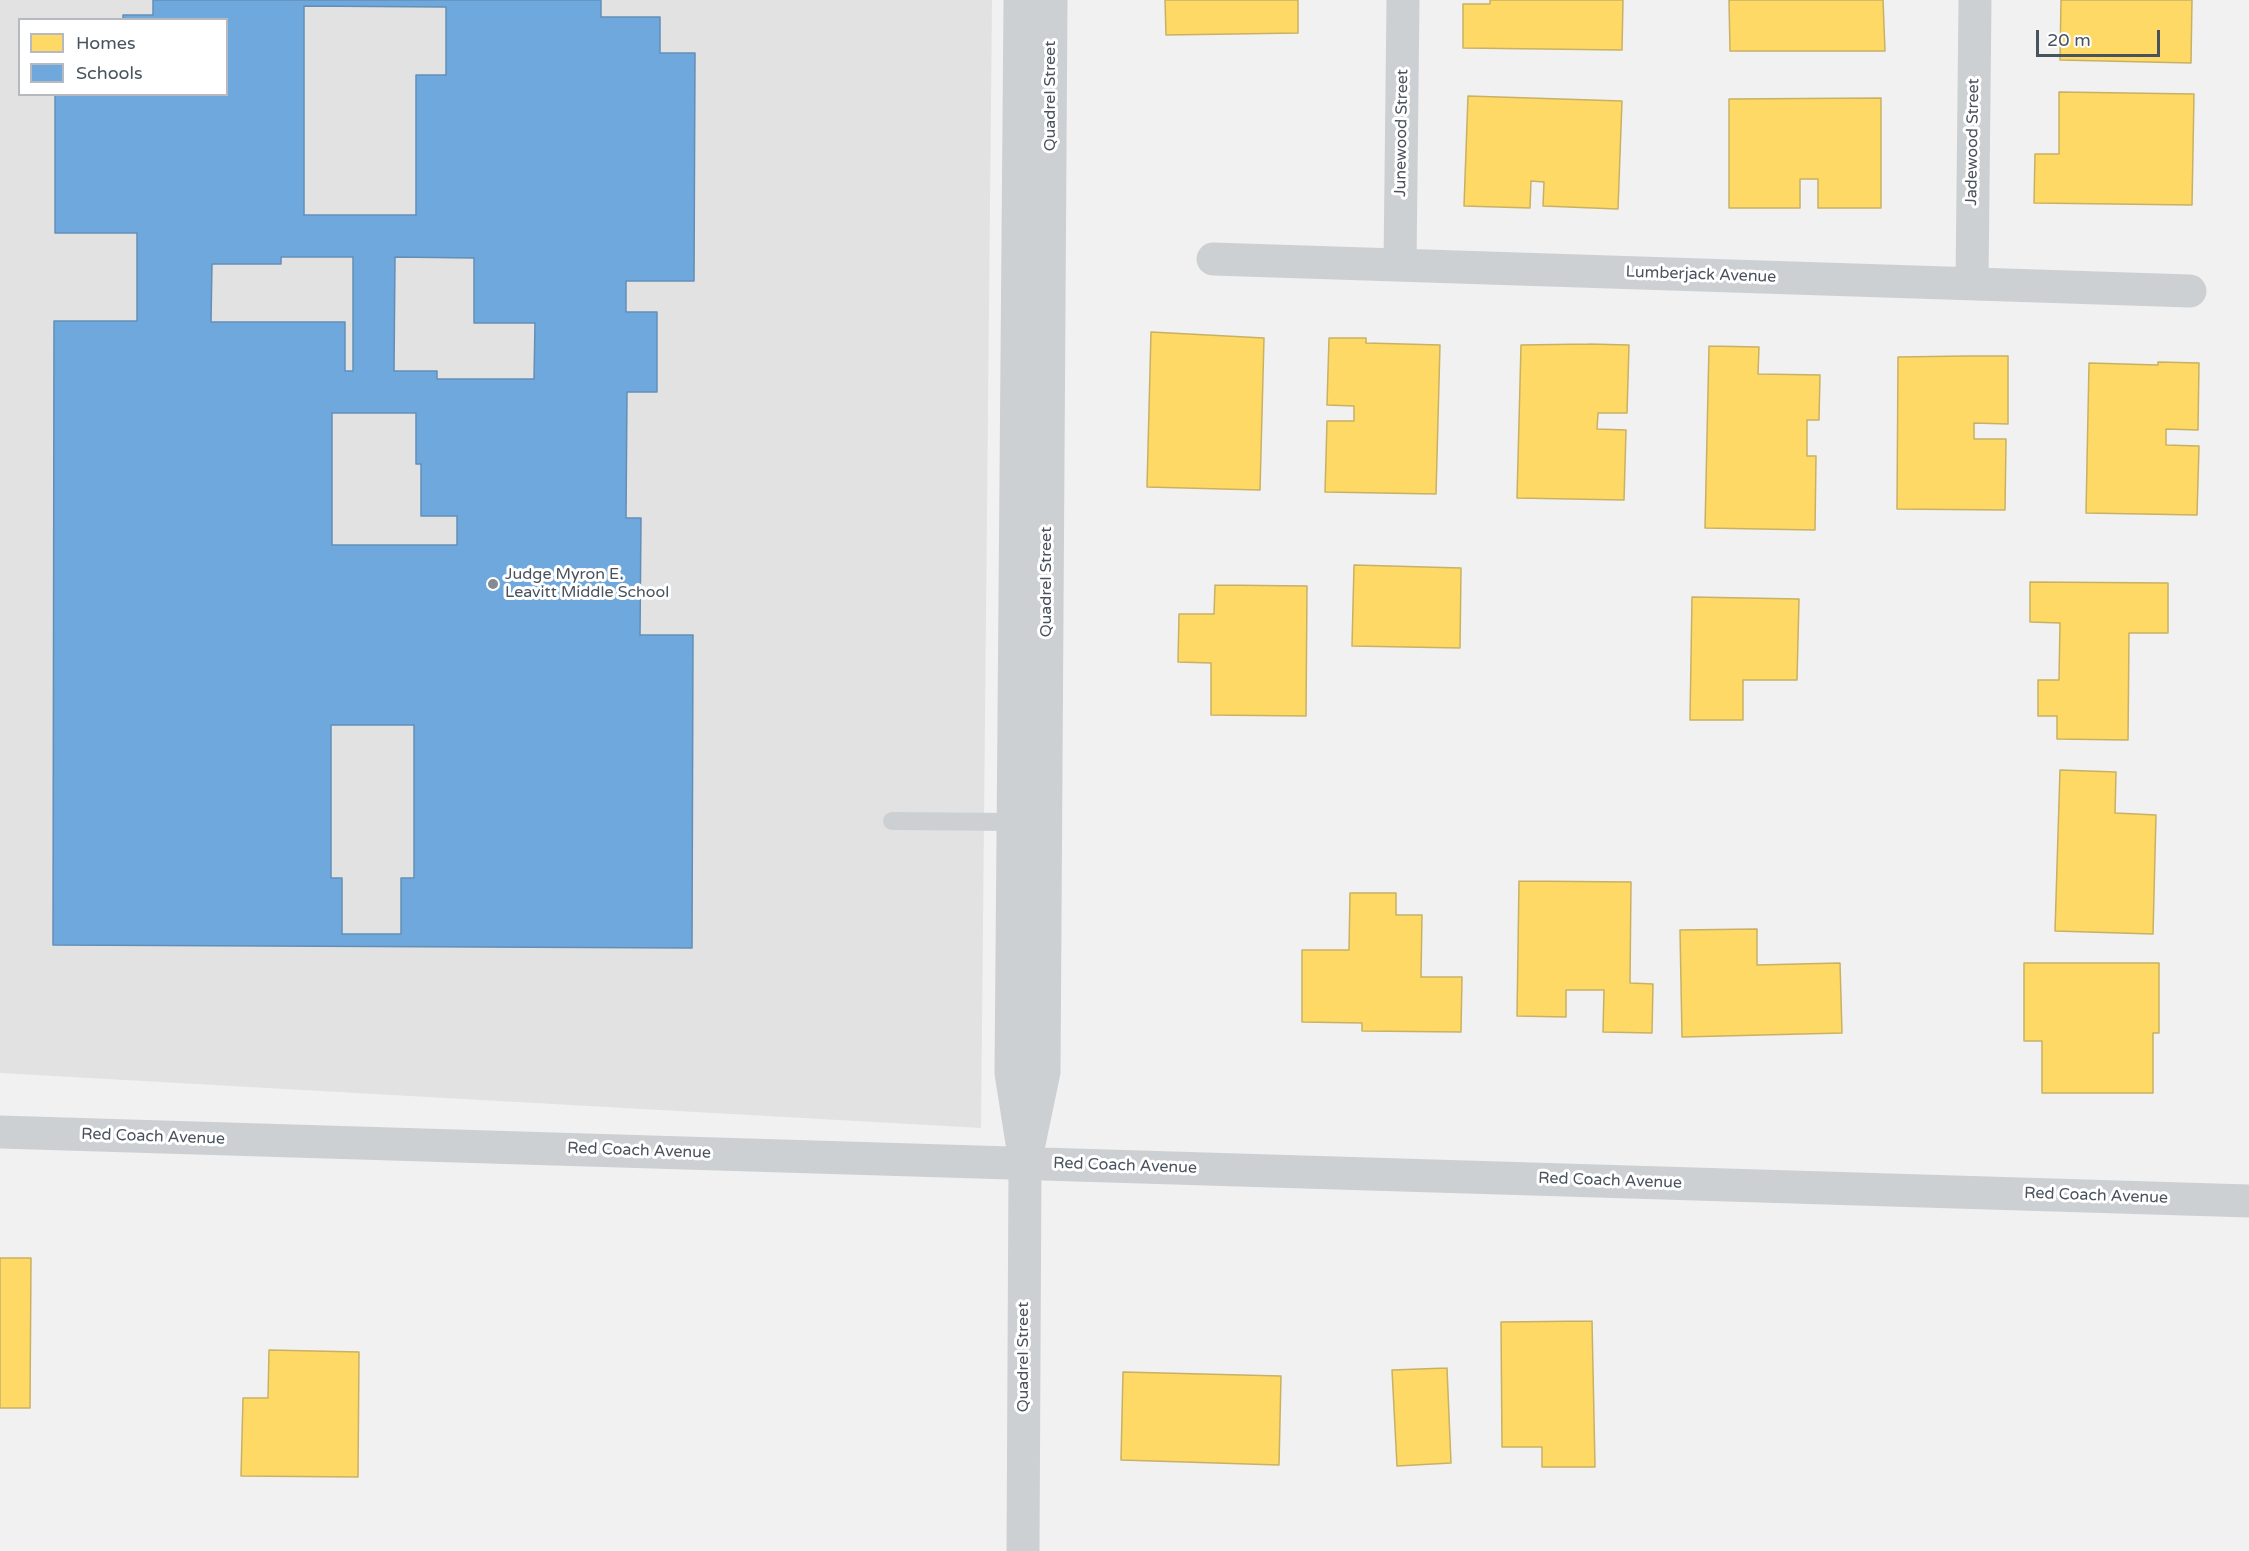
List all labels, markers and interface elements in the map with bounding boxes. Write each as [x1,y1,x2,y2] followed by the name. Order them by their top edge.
[18,18,228,96] legend
[2039,18,2164,56] scale bar
[2047,29,2091,51] text: 20 m
[76,32,136,54] text: Homes
[1041,41,1061,151] street label: Quadrel Street
[76,62,143,84] text: Schools
[1391,69,1413,197] street label: Junewood Street
[1962,78,1984,206] street label: Jadewood Street
[1625,263,1777,287] street label: Lumberjack Avenue
[1037,527,1057,637] street label: Quadrel Street
[505,565,669,603] place label: Judge Myron E. Leavitt Middle School
[486,577,500,591] marker: Judge Myron E. Leavitt Middle School
[81,1125,225,1149] street label: Red Coach Avenue
[567,1139,711,1163] street label: Red Coach Avenue
[1053,1154,1197,1178] street label: Red Coach Avenue
[1538,1169,1682,1193] street label: Red Coach Avenue
[2024,1184,2168,1208] street label: Red Coach Avenue
[1014,1302,1034,1412] street label: Quadrel Street

